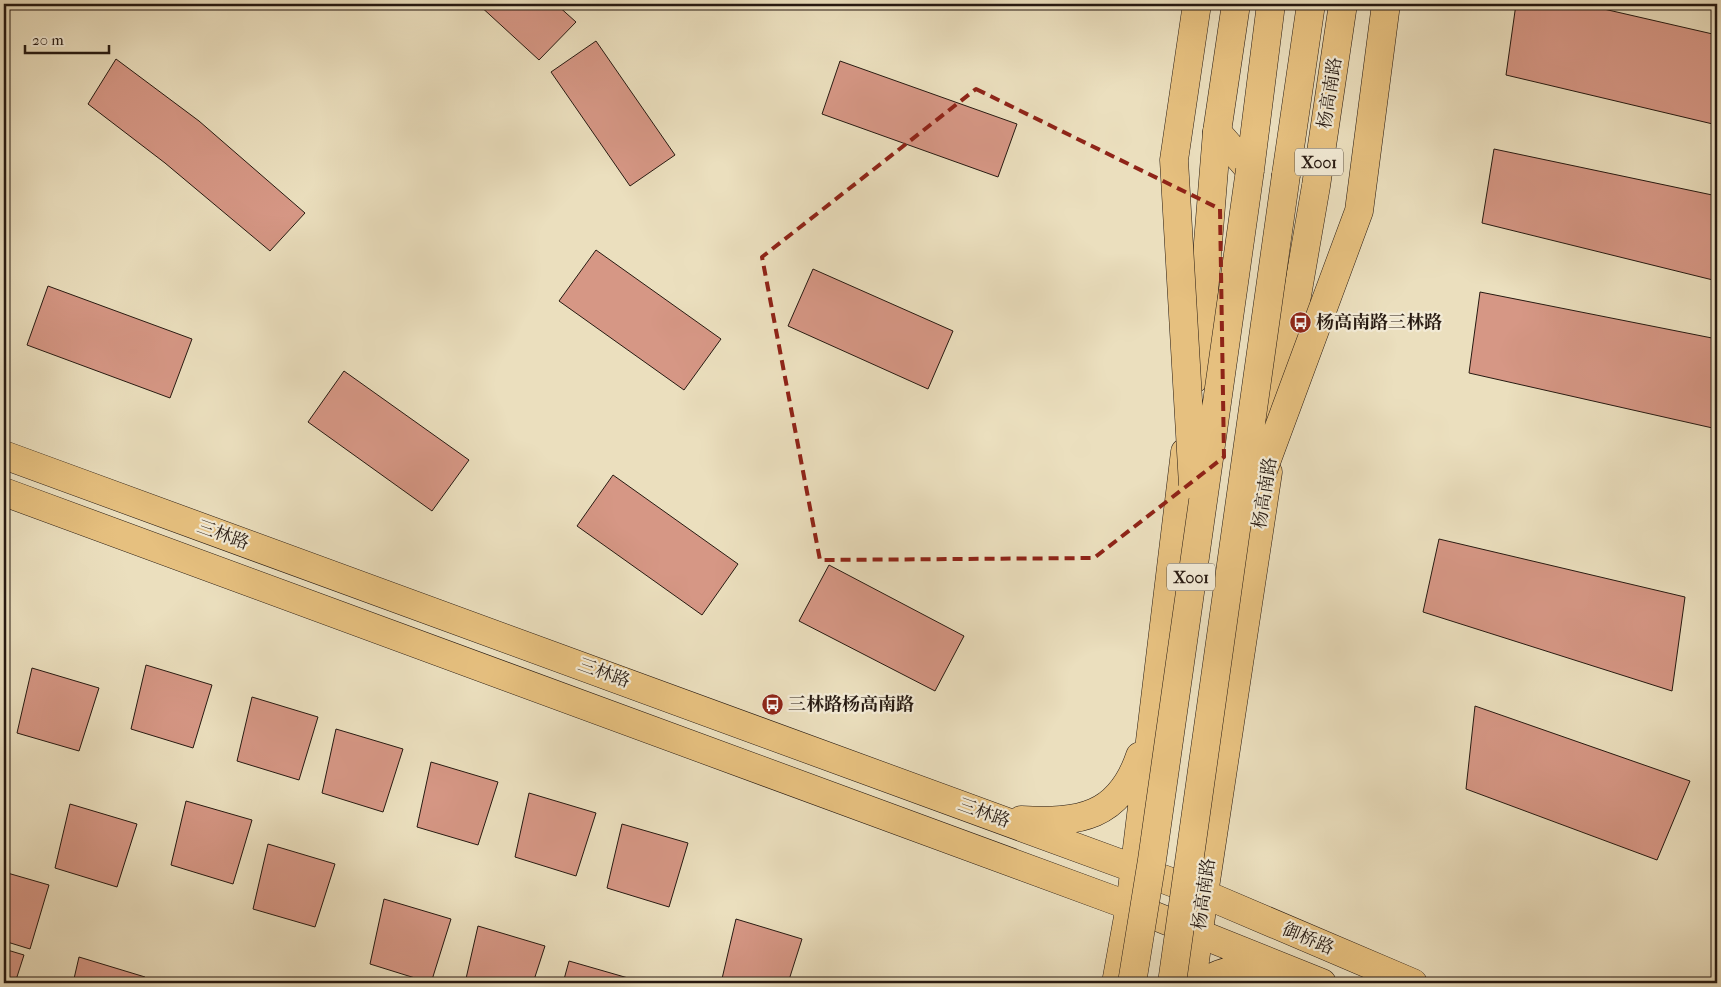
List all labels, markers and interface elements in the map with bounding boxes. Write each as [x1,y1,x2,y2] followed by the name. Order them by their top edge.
[25,22,109,54] scale bar
[32,31,64,49] text: 20 m
[1314,56,1346,130] street label: 杨高南路
[1295,148,1343,176] road number: X001
[1288,310,1312,334] bus stop icon: 杨高南路三林路
[1316,312,1442,333] place label: 杨高南路三林路
[1249,456,1281,530] street label: 杨高南路
[194,516,252,554] street label: 三林路
[1167,564,1215,590] road number: X001
[575,654,633,692] street label: 三林路
[760,692,784,716] bus stop icon: 三林路杨高南路
[788,694,914,715] place label: 三林路杨高南路
[955,794,1013,832] street label: 三林路
[1189,857,1219,931] street label: 杨高南路
[1279,919,1337,959] street label: 御桥路

